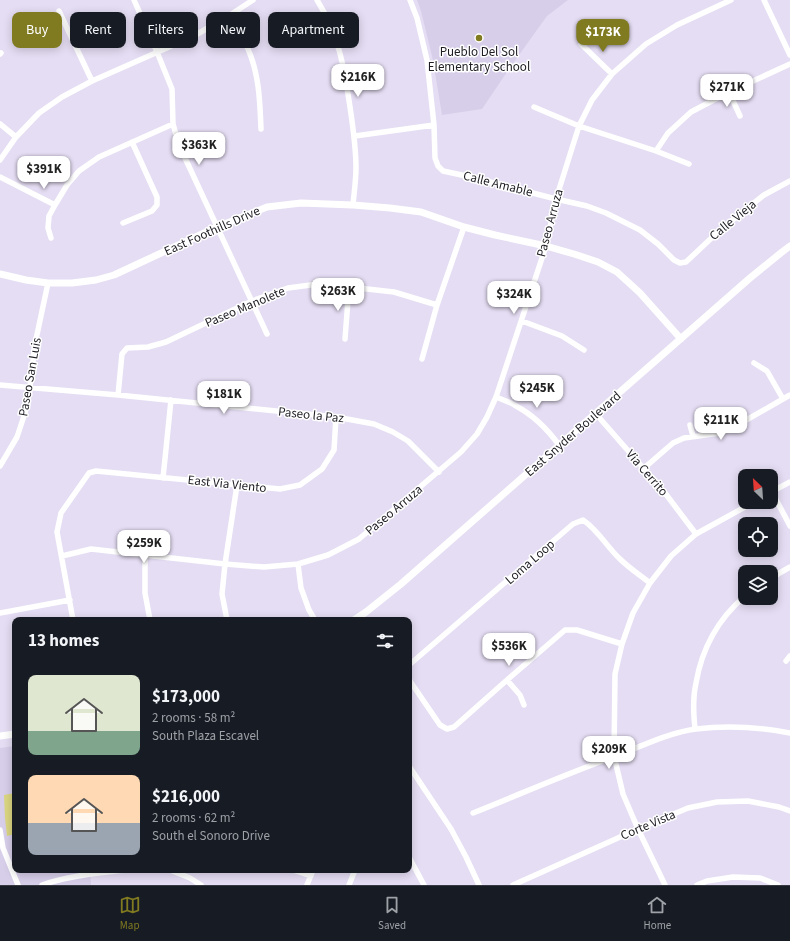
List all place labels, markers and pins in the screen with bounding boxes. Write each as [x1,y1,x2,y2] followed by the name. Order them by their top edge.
[575,19,631,53] pin: $173K
[474,33,484,43] marker: Pueblo Del Sol Elementary School
[428,43,530,76] place label: Pueblo Del Sol Elementary School
[330,64,386,98] pin: $216K
[699,74,755,108] pin: $271K
[171,132,227,166] pin: $363K
[16,156,72,190] pin: $391K
[310,278,366,312] pin: $263K
[486,281,542,315] pin: $324K
[509,375,565,409] pin: $245K
[196,381,252,415] pin: $181K
[693,407,749,441] pin: $211K
[116,530,172,564] pin: $259K
[481,633,537,667] pin: $536K
[581,736,637,770] pin: $209K

